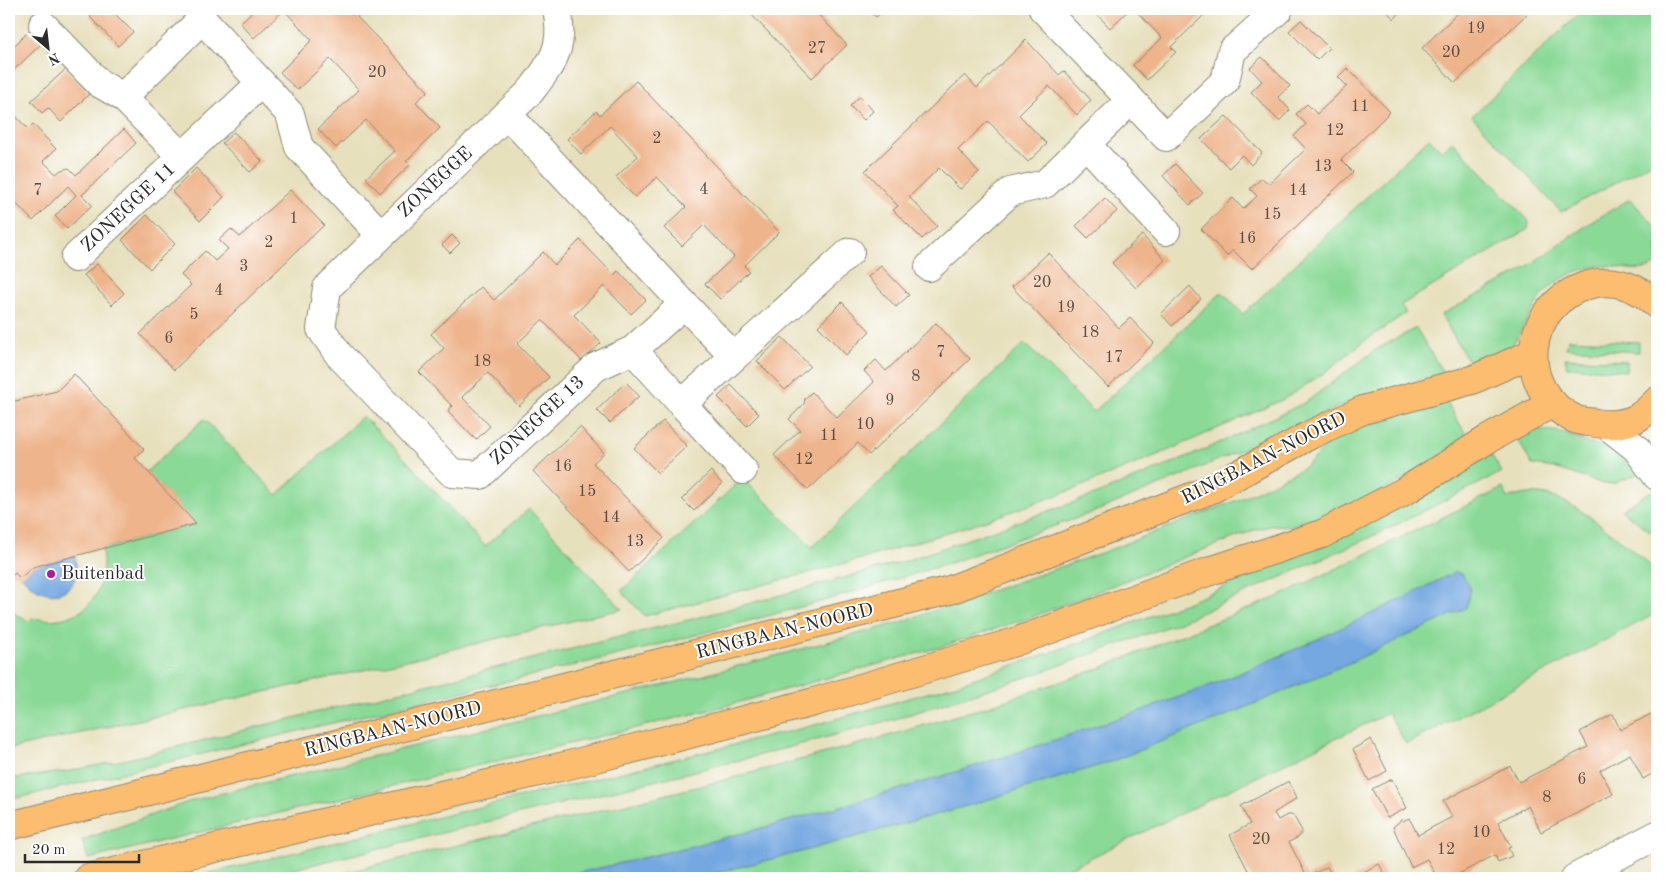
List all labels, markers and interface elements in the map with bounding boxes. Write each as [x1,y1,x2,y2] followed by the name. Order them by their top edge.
[1467,21,1485,37] house number: 19
[22,22,72,72] north arrow
[808,41,826,57] house number: 27
[1442,45,1460,61] house number: 20
[45,50,62,67] text: N
[368,65,386,81] house number: 20
[1351,99,1369,115] house number: 11
[1326,123,1344,139] house number: 12
[652,131,662,147] house number: 2
[395,144,477,222] street label: ZONEGGE
[1314,159,1332,175] house number: 13
[78,160,180,256] street label: ZONEGGE 11
[699,182,709,198] house number: 4
[33,183,43,199] house number: 7
[1289,183,1307,199] house number: 14
[1263,207,1281,223] house number: 15
[289,211,299,227] house number: 1
[1238,231,1256,247] house number: 16
[264,235,274,251] house number: 2
[239,259,249,275] house number: 3
[1033,275,1051,291] house number: 20
[214,283,224,299] house number: 4
[1057,300,1075,316] house number: 19
[189,307,199,323] house number: 5
[1081,325,1099,341] house number: 18
[164,331,174,347] house number: 6
[936,345,946,361] house number: 7
[1105,350,1123,366] house number: 17
[473,354,491,370] house number: 18
[911,369,921,385] house number: 8
[487,373,589,469] street label: ZONEGGE 13
[885,393,895,409] house number: 9
[1179,409,1349,509] street label: RINGBAAN-NOORD
[856,417,874,433] house number: 10
[820,428,838,444] house number: 11
[795,452,813,468] house number: 12
[554,459,572,475] house number: 16
[578,484,596,500] house number: 15
[602,510,620,526] house number: 14
[626,534,644,550] house number: 13
[61,565,144,584] place label: Buitenbad
[45,568,57,580] marker: Buitenbad
[694,601,876,663] street label: RINGBAAN-NOORD
[302,699,484,761] street label: RINGBAAN-NOORD
[1577,772,1587,788] house number: 6
[1542,790,1552,806] house number: 8
[1472,825,1490,841] house number: 10
[25,832,139,864] scale bar
[1252,832,1270,848] house number: 20
[1437,842,1455,858] house number: 12
[32,843,66,858] text: 20 m

